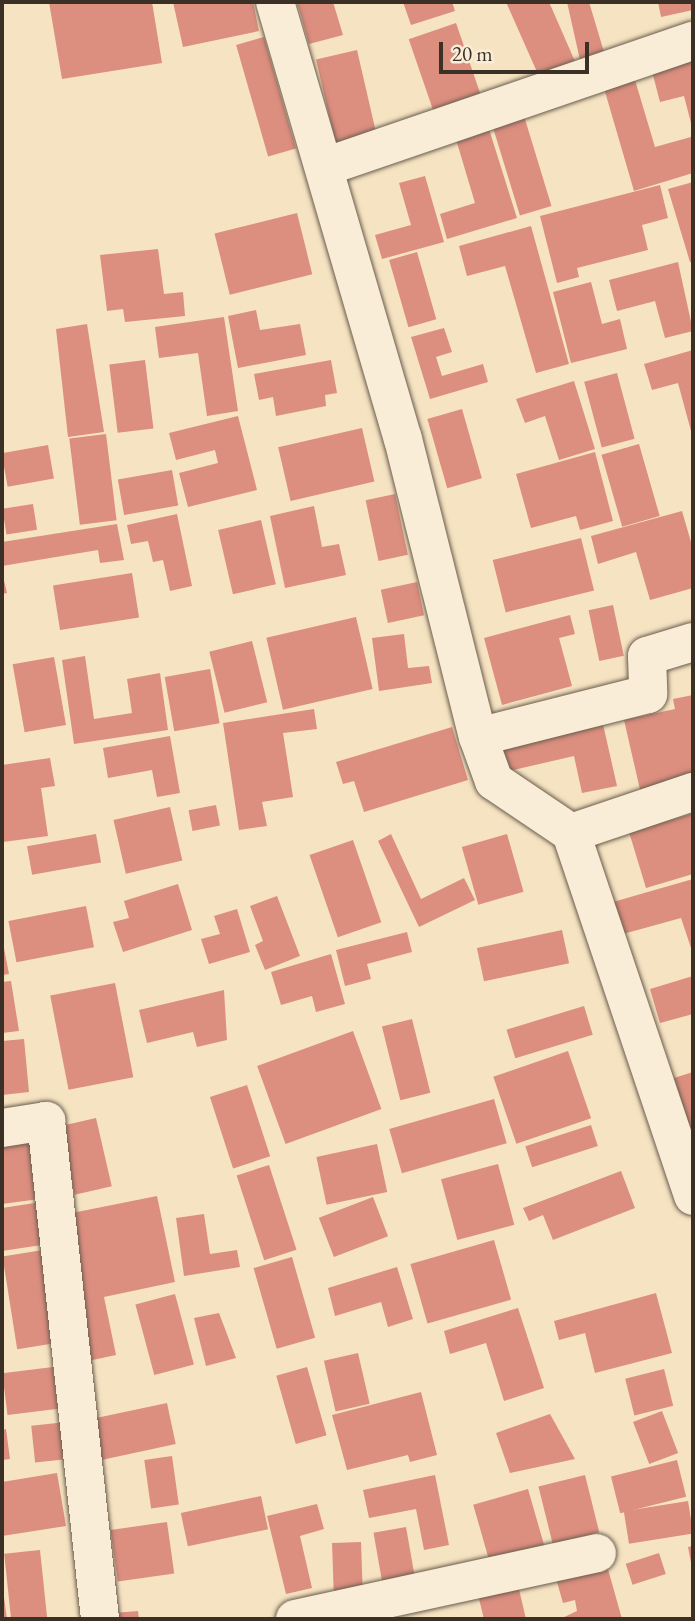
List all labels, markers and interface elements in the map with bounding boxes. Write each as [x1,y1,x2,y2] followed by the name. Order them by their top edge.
[443,28,594,72] scale bar
[452,40,493,67] text: 20 m

